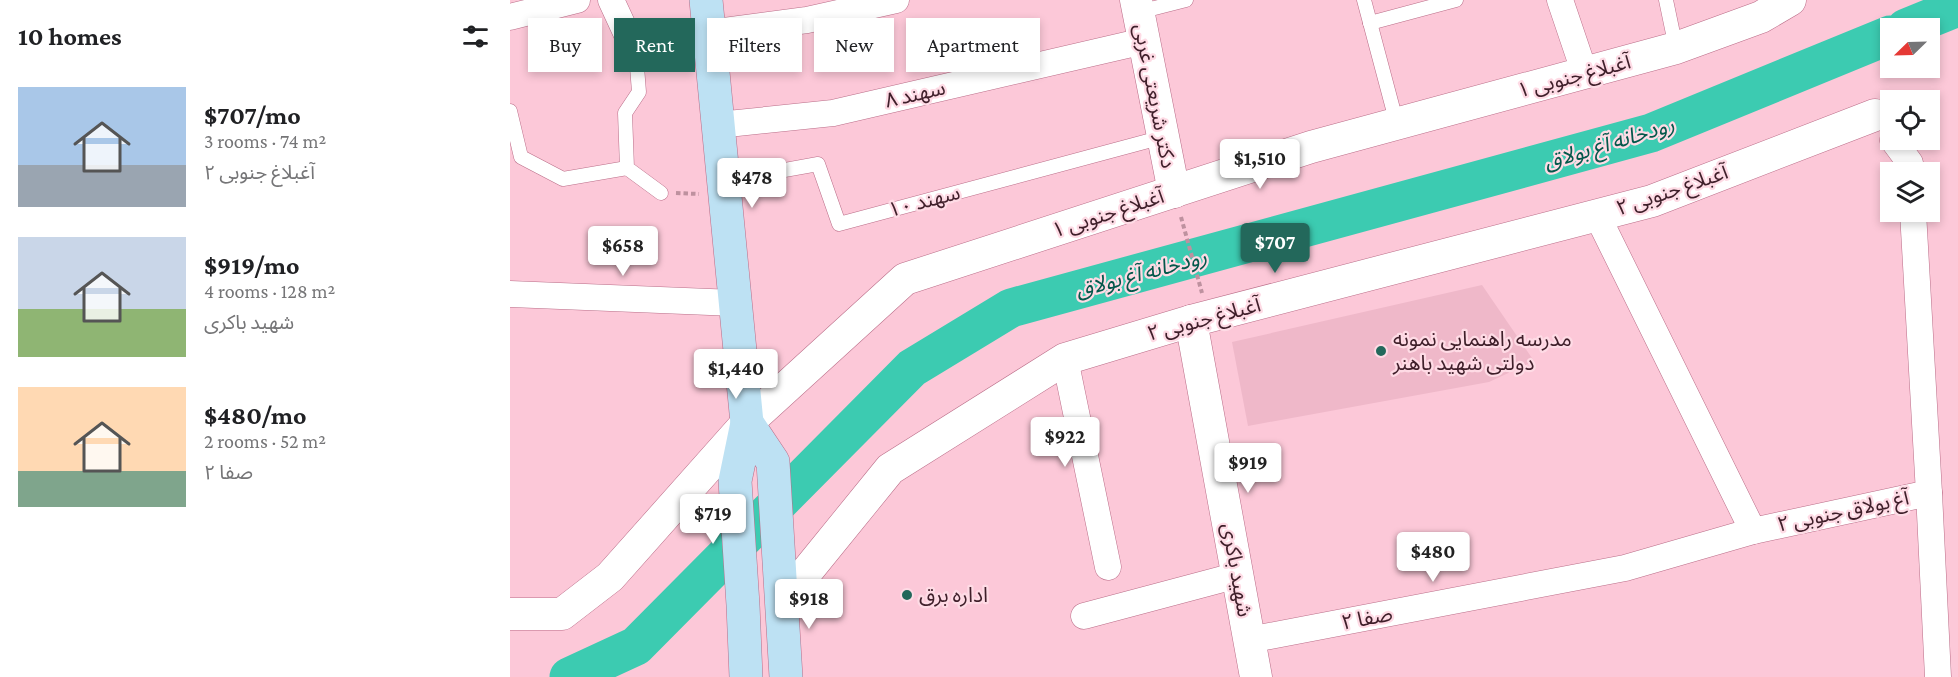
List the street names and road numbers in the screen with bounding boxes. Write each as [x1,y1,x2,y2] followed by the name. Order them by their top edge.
[1129,22,1181,170] street label: دکتر شریعتی غربی
[1515,49,1635,106] street label: آغبلاغ جنوبی ۱
[882,75,948,113] street label: سهند ۸
[1613,159,1733,223] street label: آغبلاغ جنوبی ۲
[885,180,963,222] street label: سهند ۱۰
[1049,183,1169,245] street label: آغبلاغ جنوبی ۱
[1145,292,1265,349] street label: آغبلاغ جنوبی ۲
[1775,485,1913,540] street label: آغ بولاق جنوبی ۲
[1217,521,1257,619] street label: شهید باکری
[1339,601,1395,635] street label: صفا ۲

